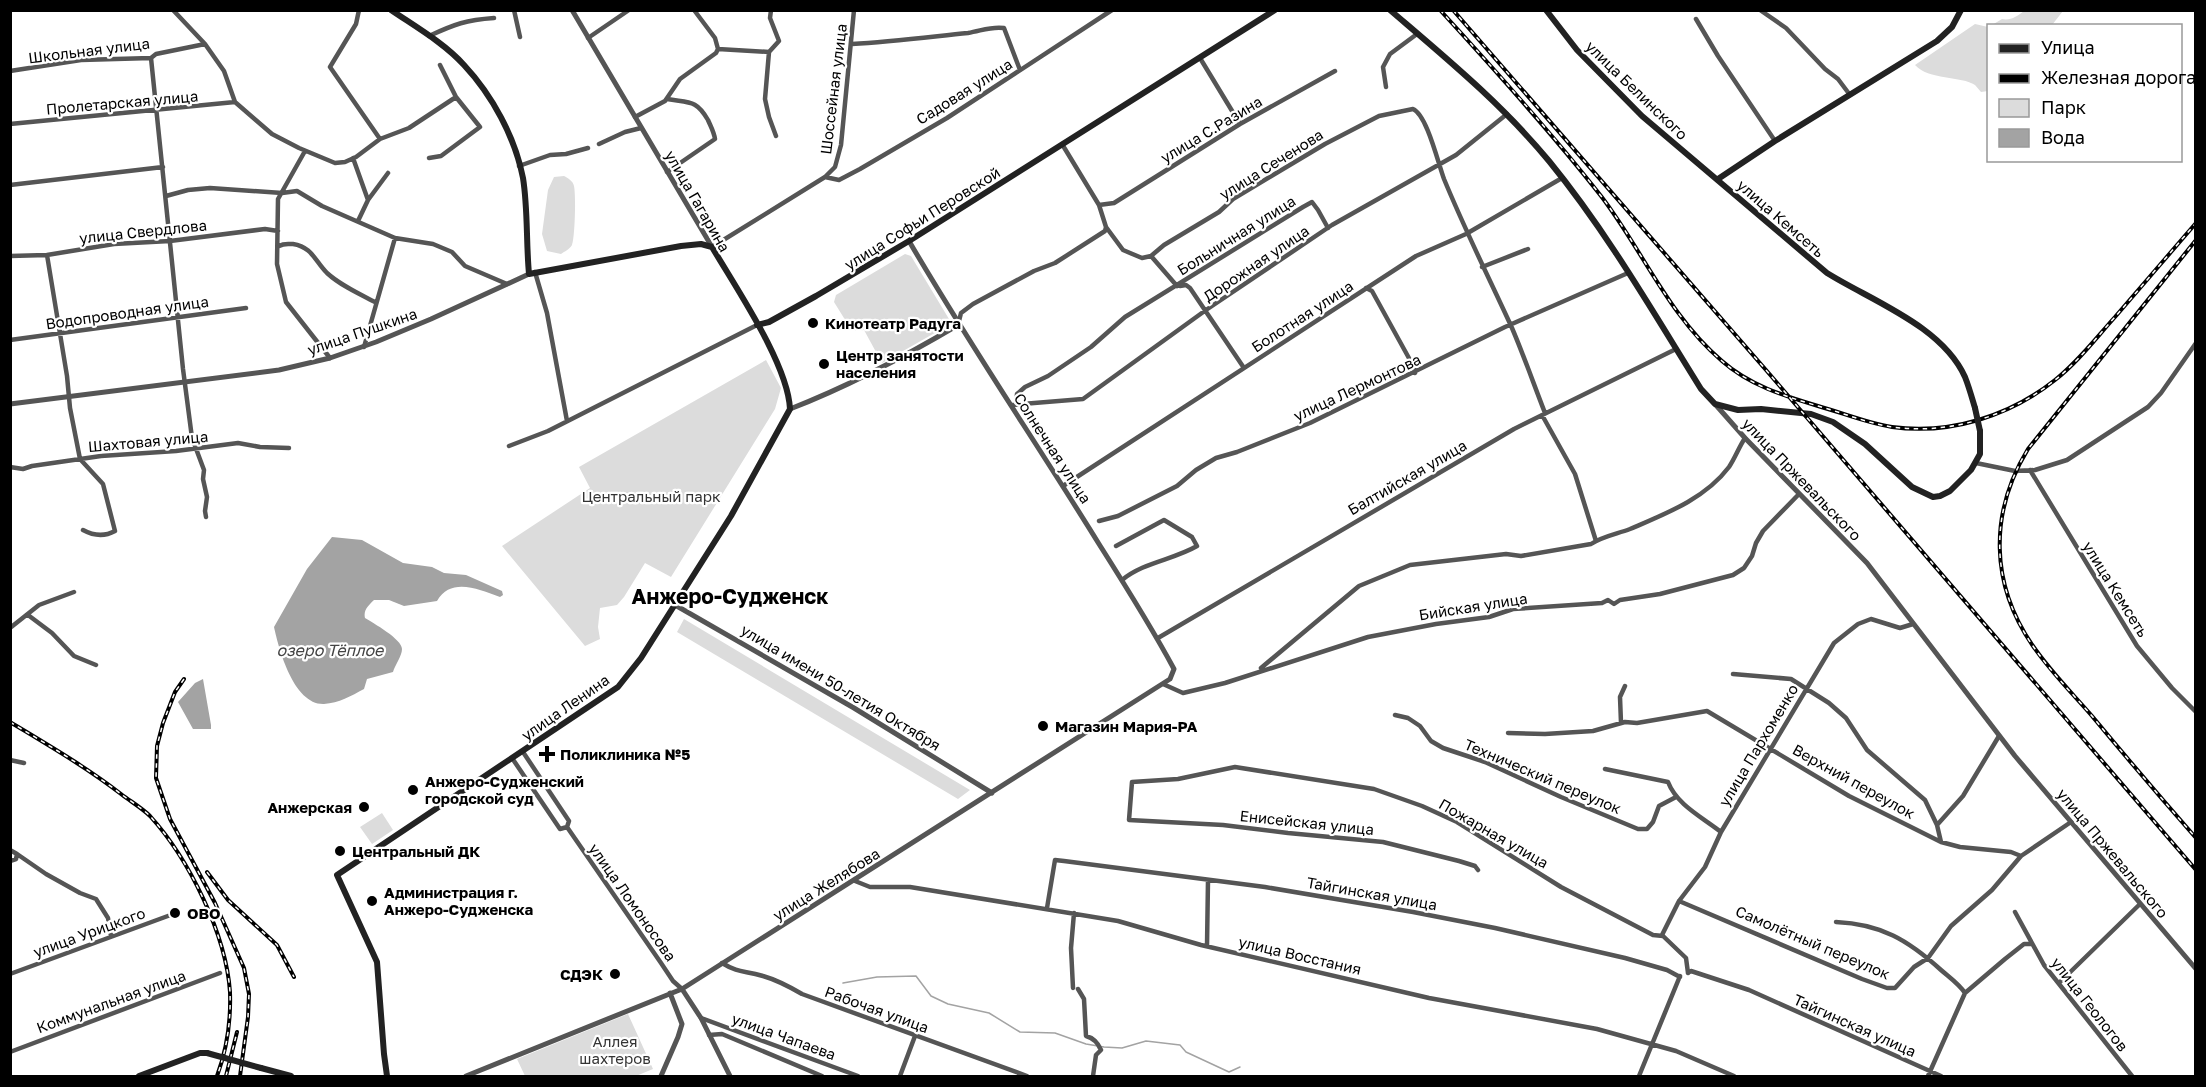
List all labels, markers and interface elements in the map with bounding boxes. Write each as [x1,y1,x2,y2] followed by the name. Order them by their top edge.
[816,23,850,155] street label: Шоссейная улица
[1987,24,2182,162] legend
[27,34,151,66] street label: Школьная улица
[2041,36,2095,58] text: Улица
[1582,37,1692,143] street label: улица Белинского
[913,54,1015,128] street label: Садовая улица
[2041,66,2196,88] text: Железная дорога
[45,86,199,118] street label: Пролетарская улица
[1157,92,1265,166] street label: улица С.Разина
[2041,96,2086,118] text: Парк
[1216,125,1326,203] street label: улица Сеченова
[2041,126,2085,148] text: Вода
[662,147,734,255] street label: улица Гагарина
[841,163,1003,273] street label: улица Софьи Перовской
[1734,175,1828,261] street label: улица Кемсеть
[1174,191,1298,279] street label: Больничная улица
[78,215,208,247] street label: улица Свердлова
[1200,221,1312,305] street label: Дорожная улица
[1248,276,1356,356] street label: Болотная улица
[44,292,210,332] street label: Водопроводная улица
[305,304,419,358] street label: улица Пушкина
[825,314,961,332] place label: Кинотеатр Радуга
[806,316,820,330] marker: Кинотеатр Радуга
[836,346,964,381] place label: Центр занятости населения
[1290,350,1424,424] street label: улица Лермонтова
[817,357,831,371] marker: Центр занятости населения
[1011,389,1095,507] street label: Солнечная улица
[1739,414,1865,544] street label: улица Пржевальского
[87,427,209,455] street label: Шахтовая улица
[1344,436,1470,518] street label: Балтийская улица
[581,487,721,505] park label: Центральный парк
[2079,538,2153,640] street label: улица Кемсеть
[632,583,829,609] district label: Анжеро-Судженск
[1417,589,1529,623] street label: Бийская улица
[738,620,944,754] street label: улица имени 50-летия Октября
[277,640,385,660] water label: озеро Тёплое
[518,670,612,744] street label: улица Ленина
[1714,681,1802,809] street label: улица Пархоменко
[1055,717,1198,735] place label: Магазин Мария-РА
[1036,719,1050,733] marker: Магазин Мария-РА
[1462,735,1624,817] street label: Технический переулок
[1790,740,1919,822] street label: Верхний переулок
[538,745,556,763] marker: Поликлиника №5
[560,745,690,763] place label: Поликлиника №5
[425,772,584,807] place label: Анжеро-Судженский городской суд
[406,783,420,797] marker: Анжеро-Судженский городской суд
[2054,785,2172,921] street label: улица Пржевальского
[1436,794,1552,872] street label: Пожарная улица
[267,798,352,816] place label: Анжерская
[357,800,371,814] marker: Анжерская
[1239,806,1375,838] street label: Енисейская улица
[586,840,680,964] street label: улица Ломоносова
[352,842,480,860] place label: Центральный ДК
[333,844,347,858] marker: Центральный ДК
[769,844,883,924] street label: улица Желябова
[1305,873,1439,913] street label: Тайгинская улица
[384,883,534,918] place label: Администрация г. Анжеро-Судженска
[365,894,379,908] marker: Администрация г. Анжеро-Судженска
[1733,901,1893,983] street label: Самолётный переулок
[31,903,147,961] street label: улица Урицкого
[187,904,221,922] place label: ОВО
[168,906,182,920] marker: ОВО
[1237,932,1363,978] street label: улица Восстания
[2048,954,2132,1054] street label: улица Геологов
[560,965,603,983] place label: СДЭК
[34,966,188,1036] street label: Коммунальная улица
[608,967,622,981] marker: СДЭК
[823,982,931,1036] street label: Рабочая улица
[1791,990,1919,1060] street label: Тайгинская улица
[730,1009,838,1063] street label: улица Чапаева
[579,1032,651,1067] park label: Аллея шахтеров

